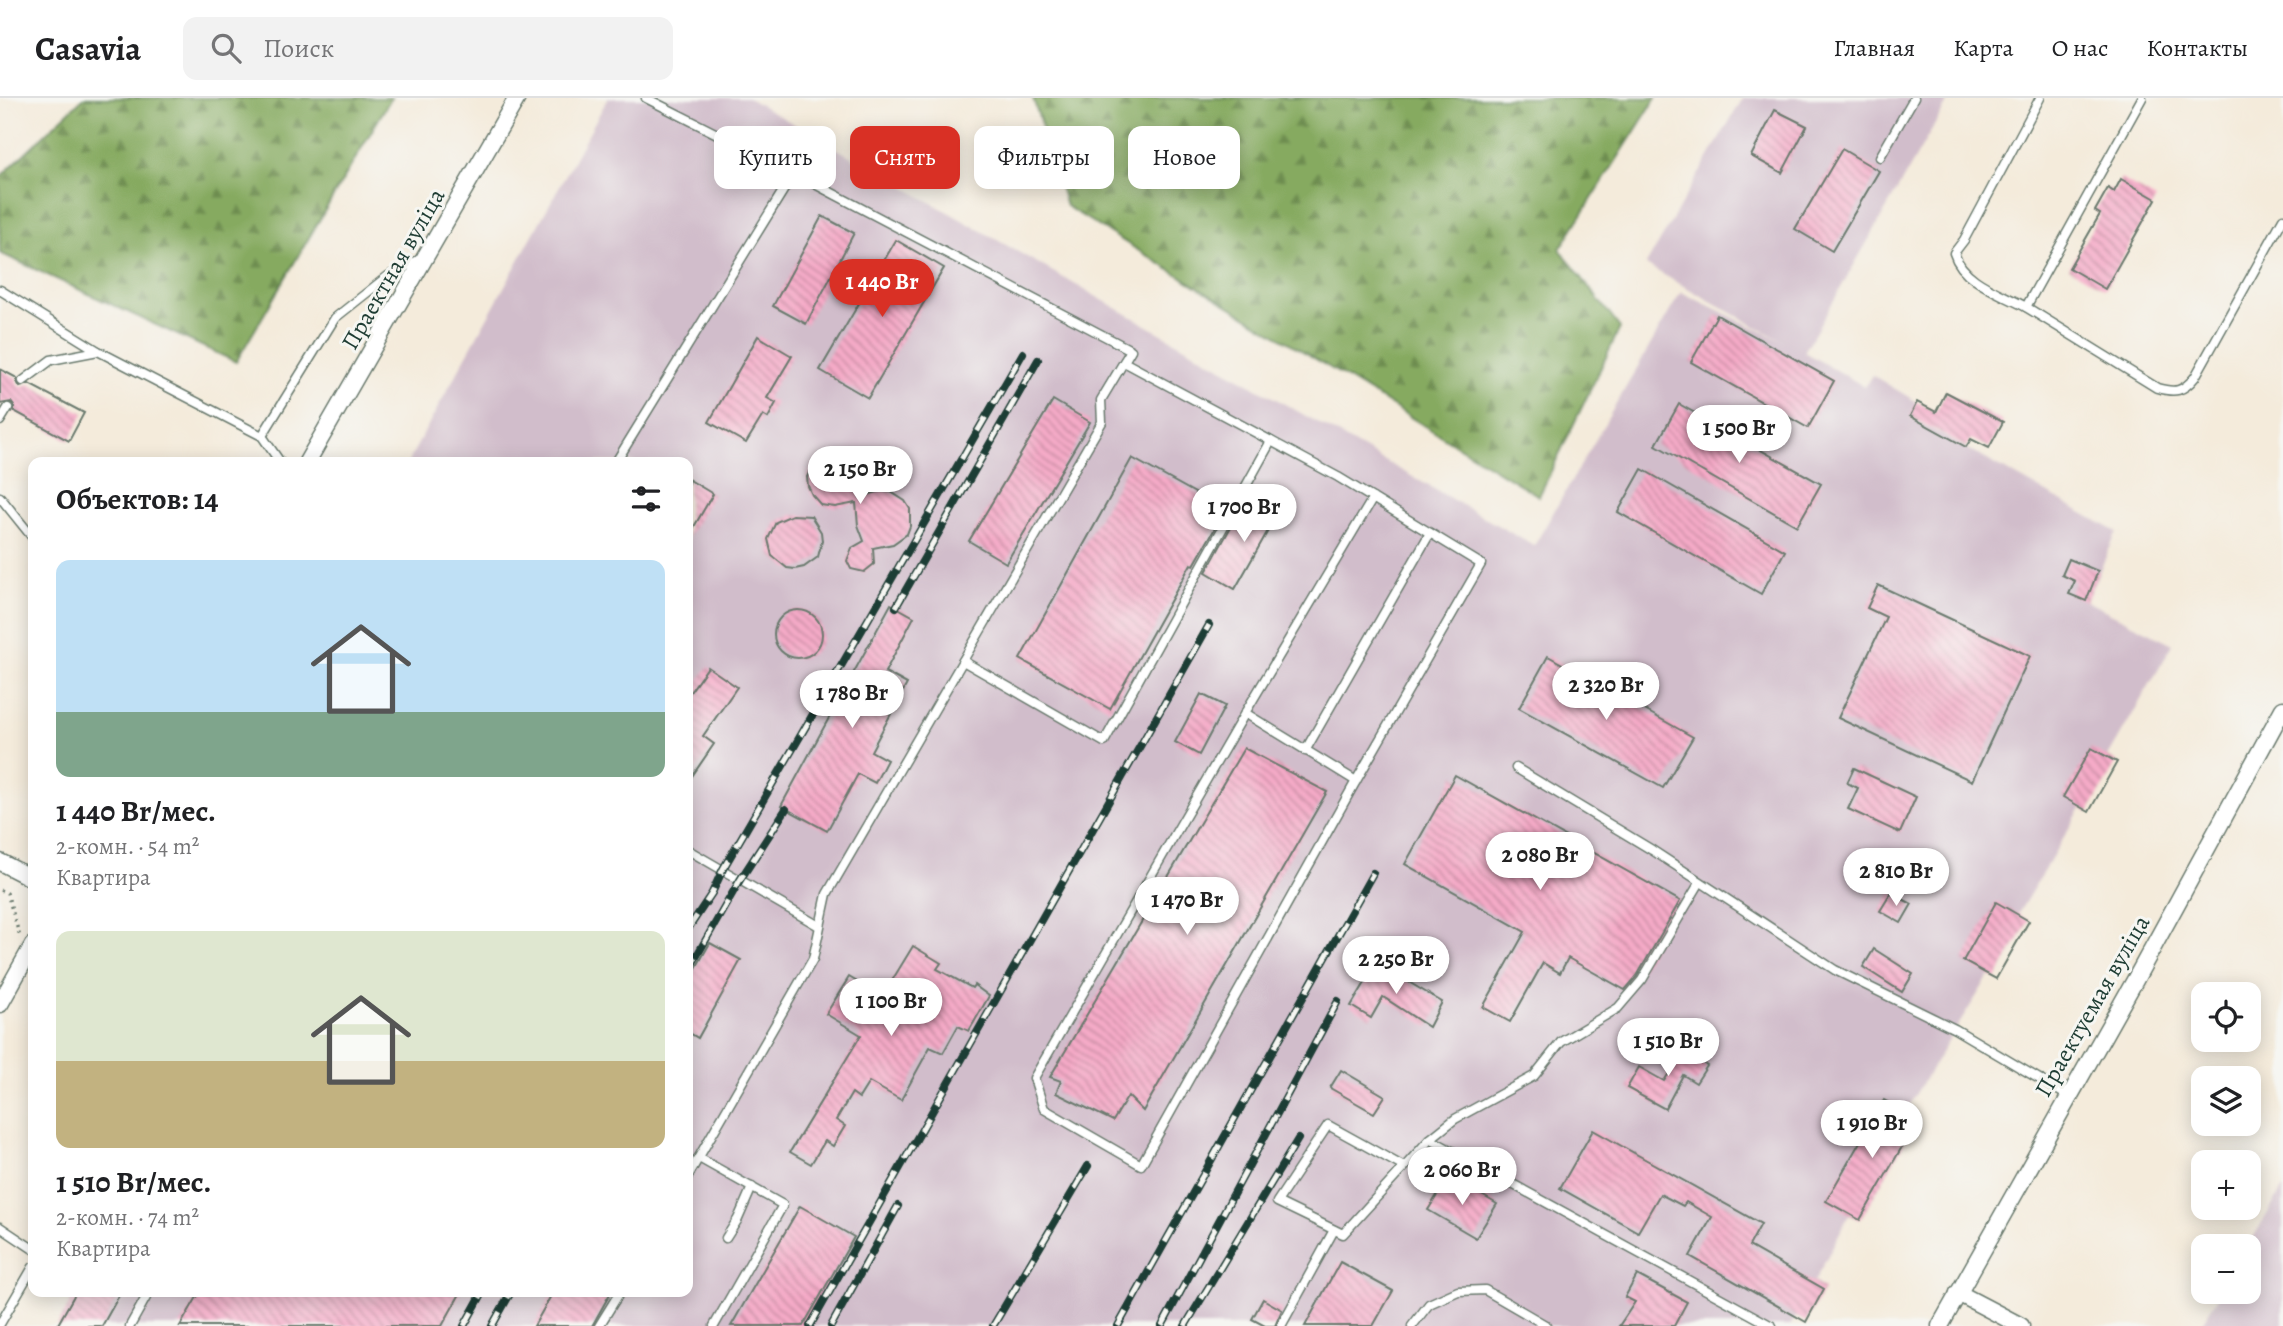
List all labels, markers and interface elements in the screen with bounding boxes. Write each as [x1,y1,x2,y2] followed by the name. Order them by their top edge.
[183,17,673,80] search box
[35,26,141,71] text: Casavia
[207,29,245,67] icon: search
[263,31,334,66] text: Поиск
[1834,32,1915,64] text: Главная
[1953,32,2014,64] text: Карта
[2052,32,2108,64] text: О нас
[2146,32,2248,64] text: Контакты
[714,126,836,189] chip: Купить
[850,126,960,189] chip: Снять
[974,126,1114,189] chip: Фильтры
[1128,126,1240,189] chip: Новое
[334,182,452,356] street label: Праектная вуліца
[810,260,954,319] pin: 1 440 Br
[845,266,919,297] text: 1 440 Br
[1667,406,1811,465] pin: 1 500 Br
[1703,412,1775,443] text: 1 500 Br
[788,446,932,506] pin: 2 150 Br
[824,453,896,484] text: 2 150 Br
[56,479,218,519] text: Объектов: 14
[627,480,665,518] icon: filters
[1172,484,1316,544] pin: 1 700 Br
[1208,491,1280,522] text: 1 700 Br
[298,606,424,732] icon: home
[1534,662,1678,722] pin: 2 320 Br
[1568,669,1644,700] text: 2 320 Br
[780,670,924,730] pin: 1 780 Br
[816,677,888,708] text: 1 780 Br
[56,791,216,831] text: 1 440 Br/мес.
[56,831,199,862] text: 2-комн. · 54 m²
[1468,832,1612,892] pin: 2 080 Br
[1501,839,1579,870] text: 2 080 Br
[1824,848,1968,908] pin: 2 810 Br
[1859,855,1933,886] text: 2 810 Br
[56,862,151,893] text: Квартира
[1115,878,1259,937] pin: 1 470 Br
[1151,884,1223,915] text: 1 470 Br
[2027,909,2157,1103] street label: Праектуемая вуліца
[1324,936,1468,996] pin: 2 250 Br
[1358,943,1434,974] text: 2 250 Br
[298,977,424,1103] icon: home
[819,978,963,1038] pin: 1 100 Br
[2191,982,2261,1304] map controls
[2191,982,2261,1052] button: locate
[855,985,927,1016] text: 1 100 Br
[1596,1018,1740,1078] pin: 1 510 Br
[1633,1025,1703,1056] text: 1 510 Br
[2191,1066,2261,1136] button: layers
[1800,1100,1944,1160] pin: 1 910 Br
[1837,1107,1907,1138] text: 1 910 Br
[1390,1148,1534,1207] pin: 2 060 Br
[2191,1150,2261,1220] button: +
[1424,1154,1500,1185] text: 2 060 Br
[56,1162,211,1202] text: 1 510 Br/мес.
[56,1202,199,1233] text: 2-комн. · 74 m²
[56,1233,151,1264] text: Квартира
[2191,1234,2261,1304] button: −

